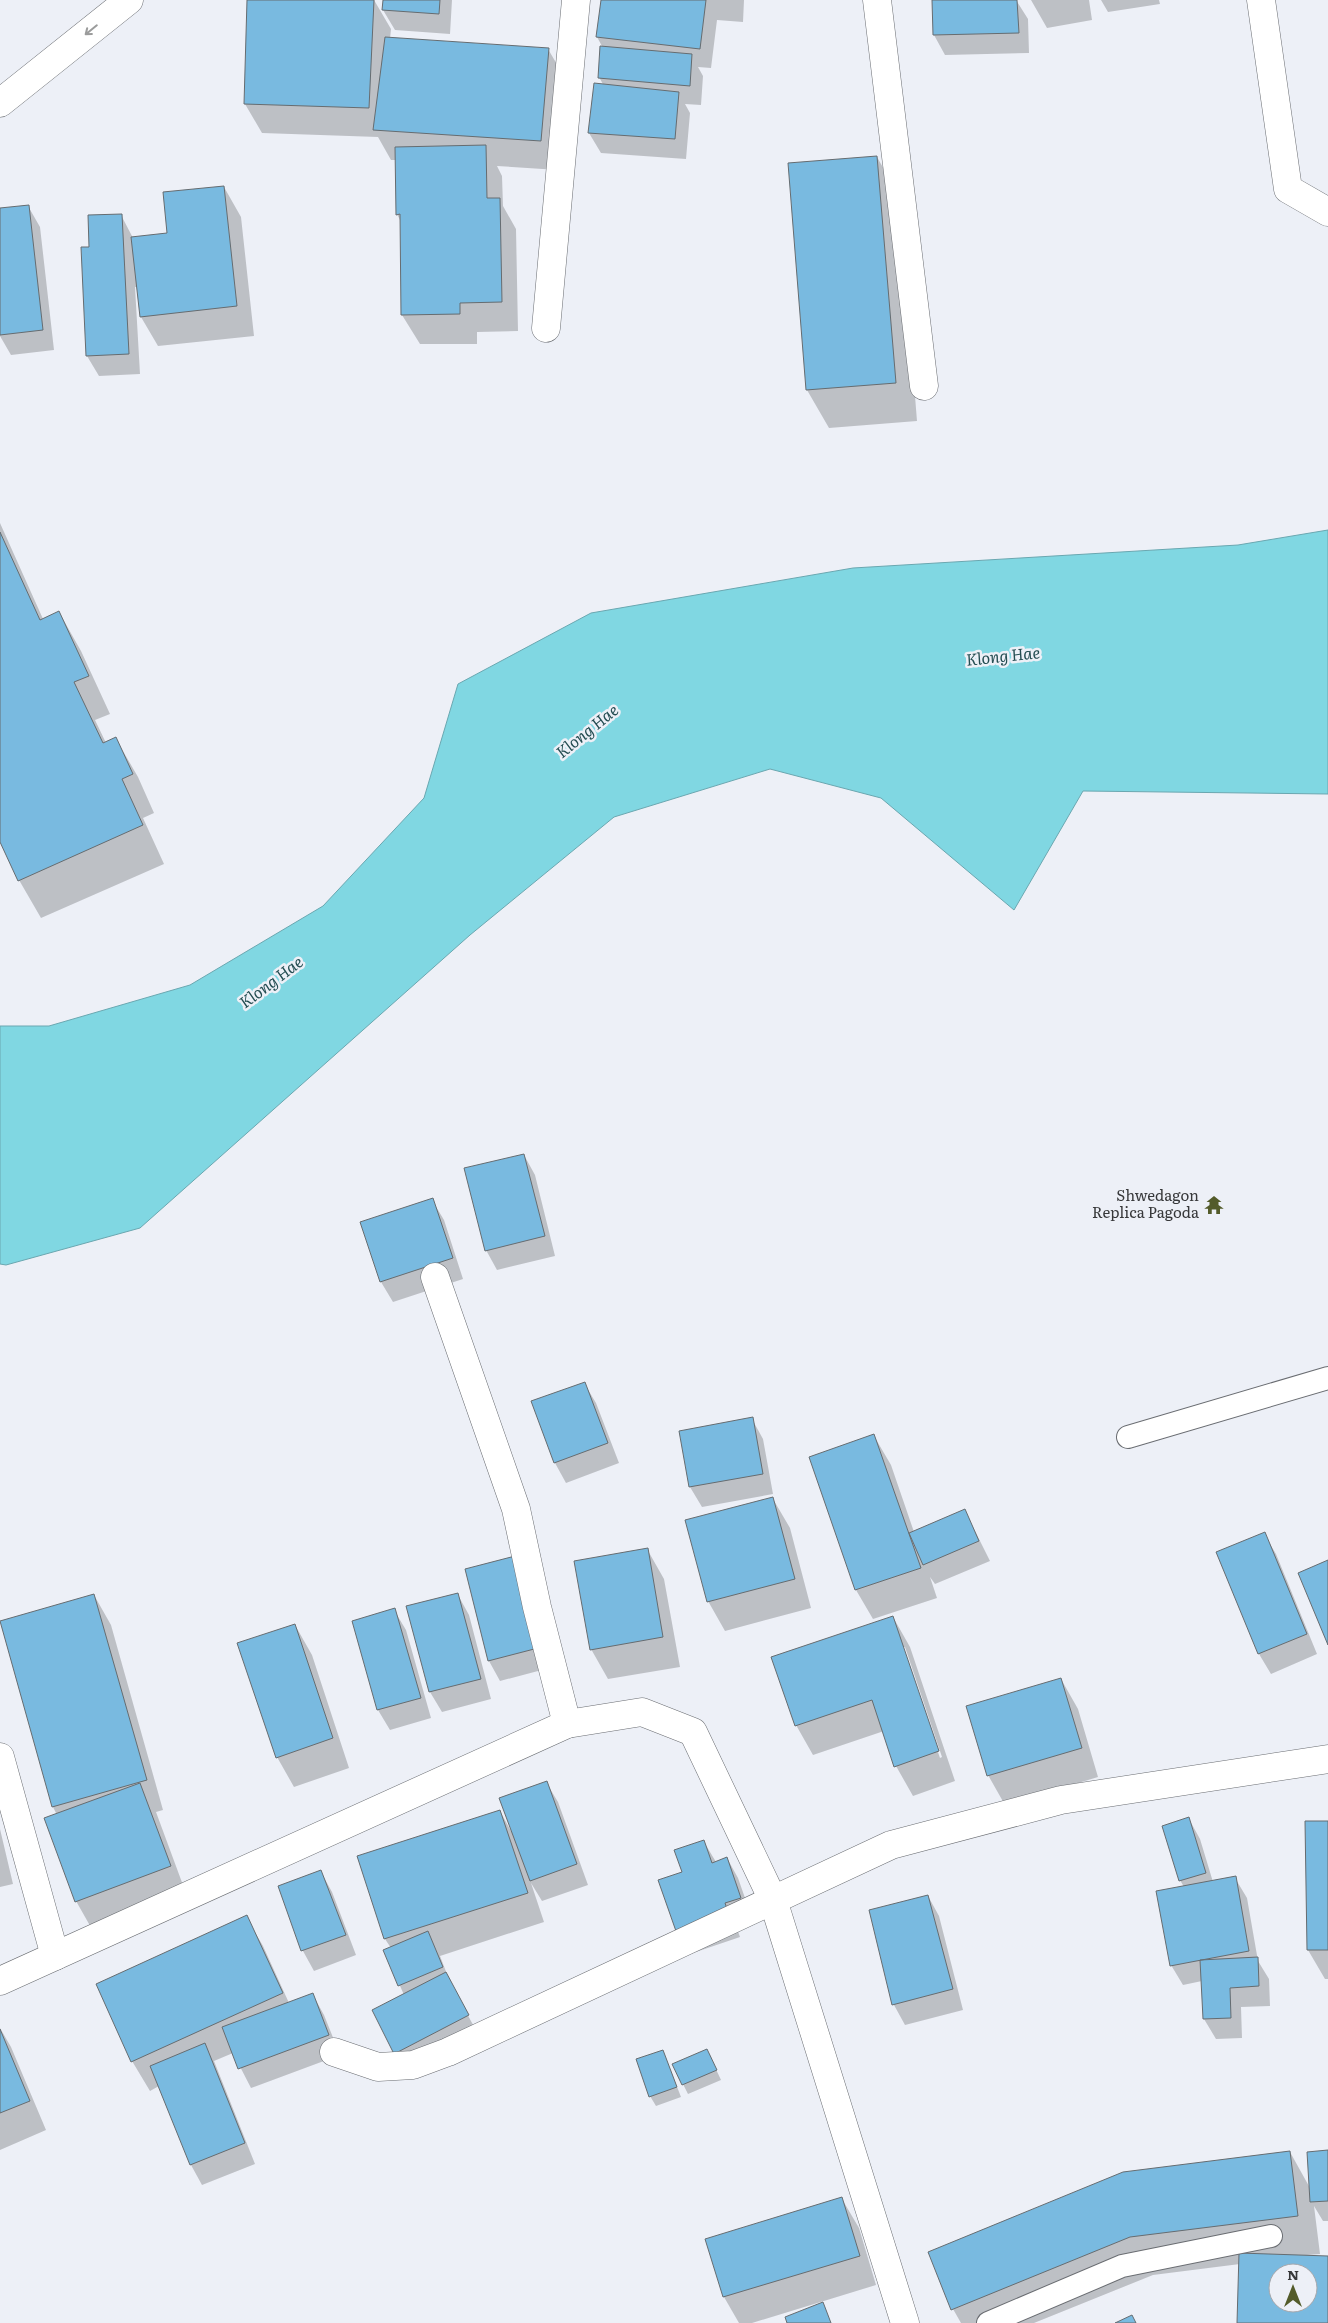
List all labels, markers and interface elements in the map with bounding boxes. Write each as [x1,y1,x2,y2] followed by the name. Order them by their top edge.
[85,25,98,36] one-way arrow
[965,639,1041,671] water label: Klong Hae
[550,698,623,763] water label: Klong Hae
[234,949,307,1013] water label: Klong Hae
[1092,1183,1200,1223] place label: Shwedagon Replica Pagoda
[1203,1194,1225,1216] temple icon: Shwedagon Replica Pagoda
[1268,2263,1318,2313] north arrow
[1287,2264,1299,2284] text: N

